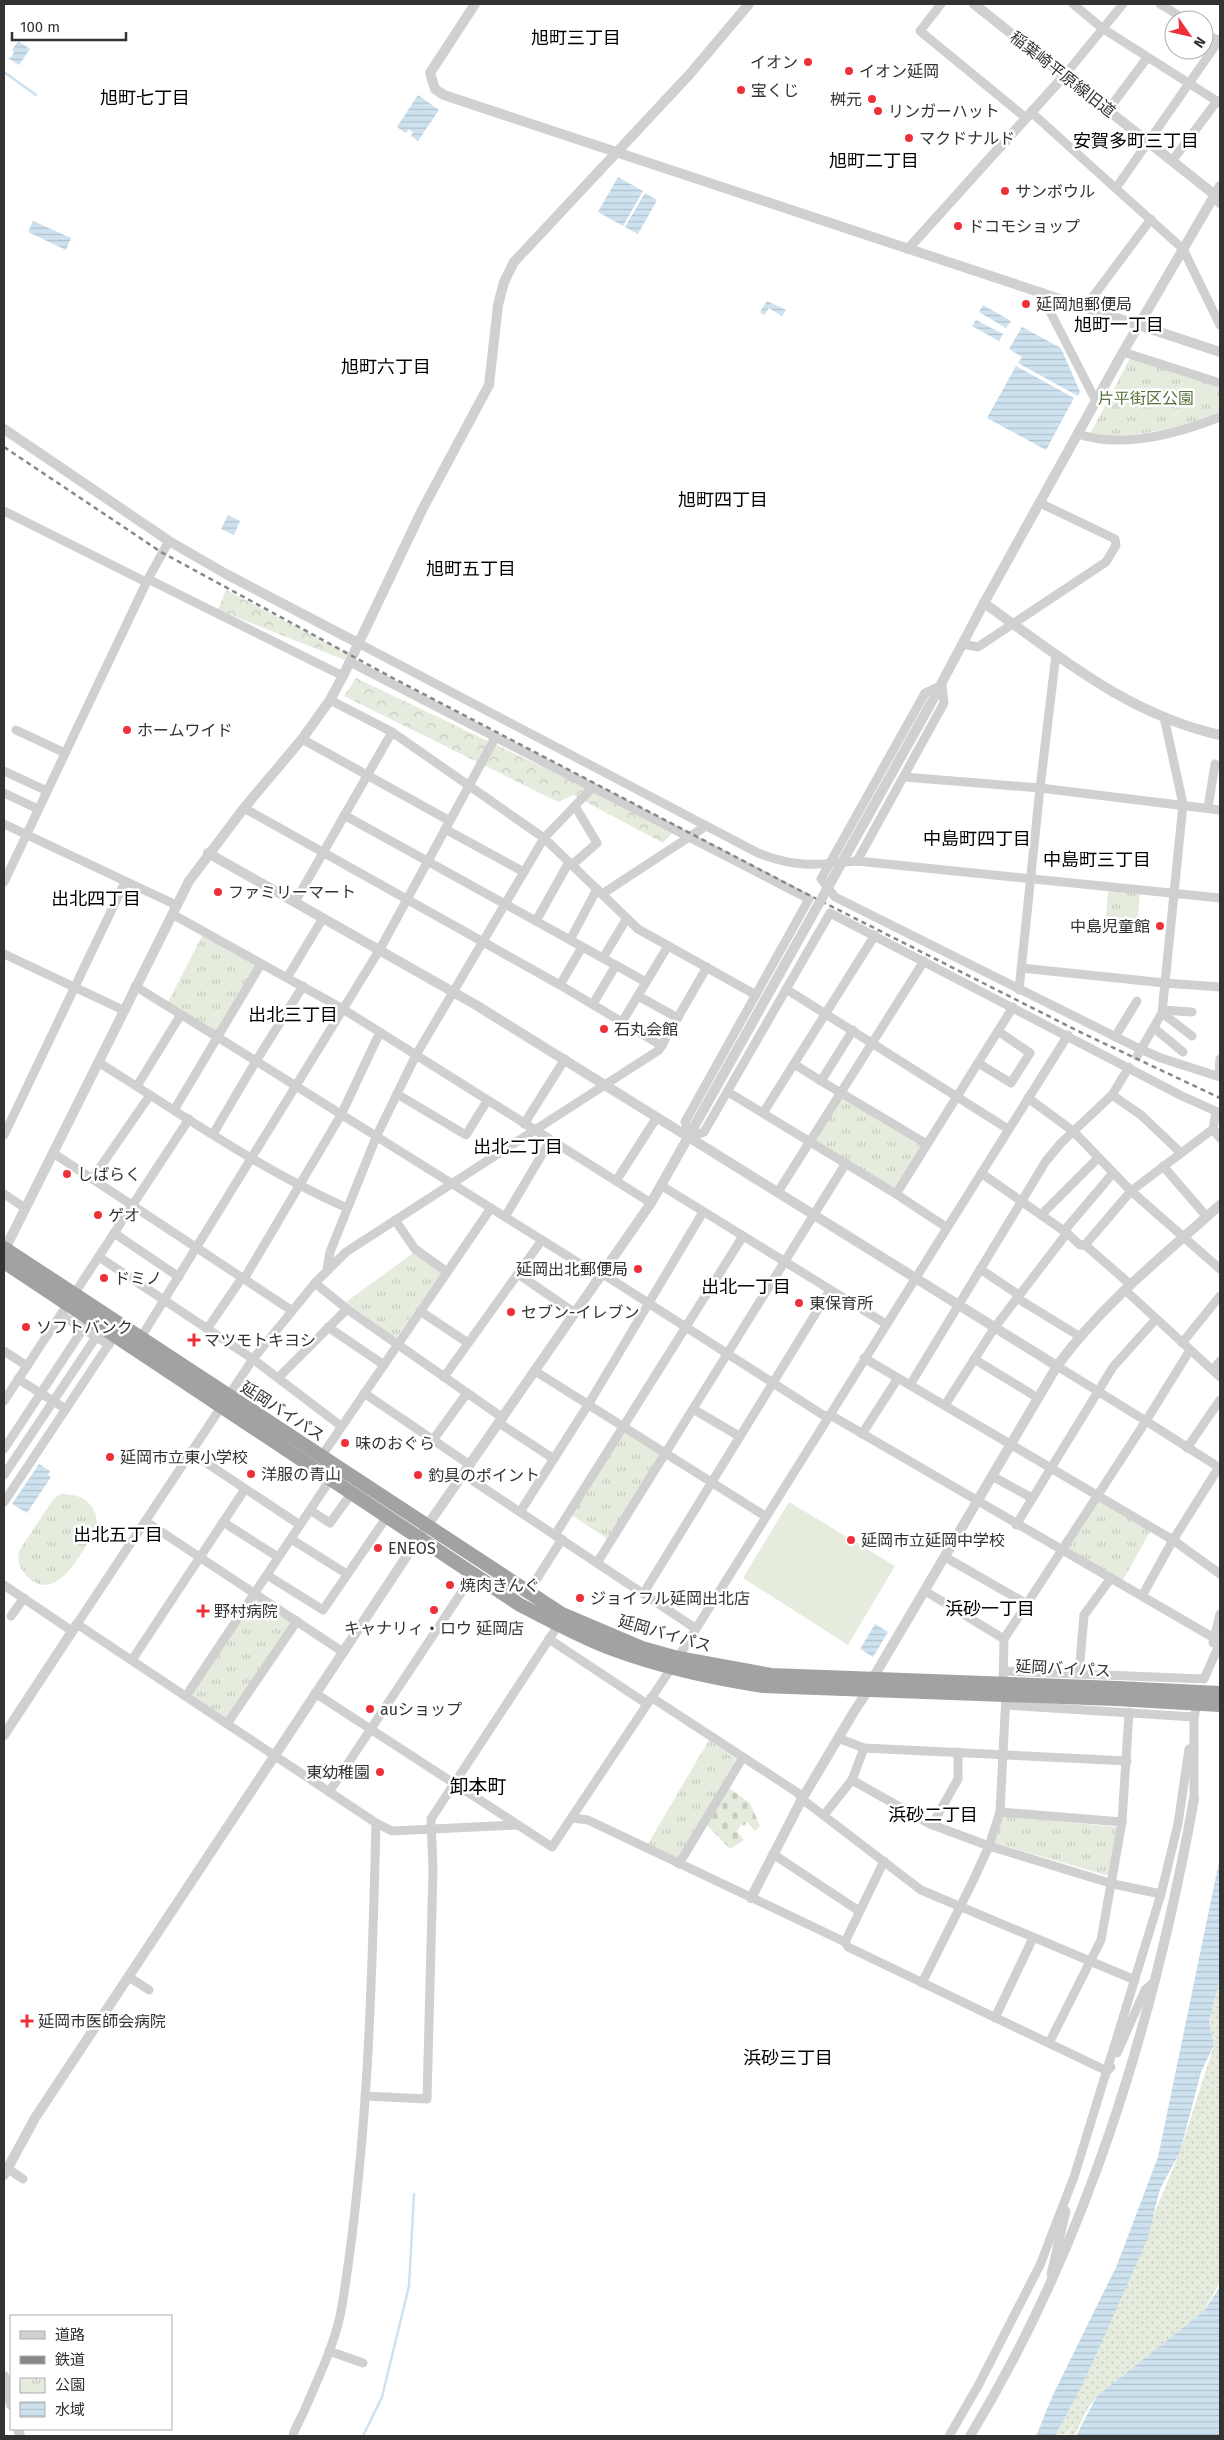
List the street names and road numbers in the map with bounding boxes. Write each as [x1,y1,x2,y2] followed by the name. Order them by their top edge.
[1006,28,1119,121] street label: 稲葉崎平原線旧道
[237,1377,328,1445] street label: 延岡バイパス
[616,1611,713,1656] street label: 延岡バイパス
[1015,1657,1111,1680] street label: 延岡バイパス

